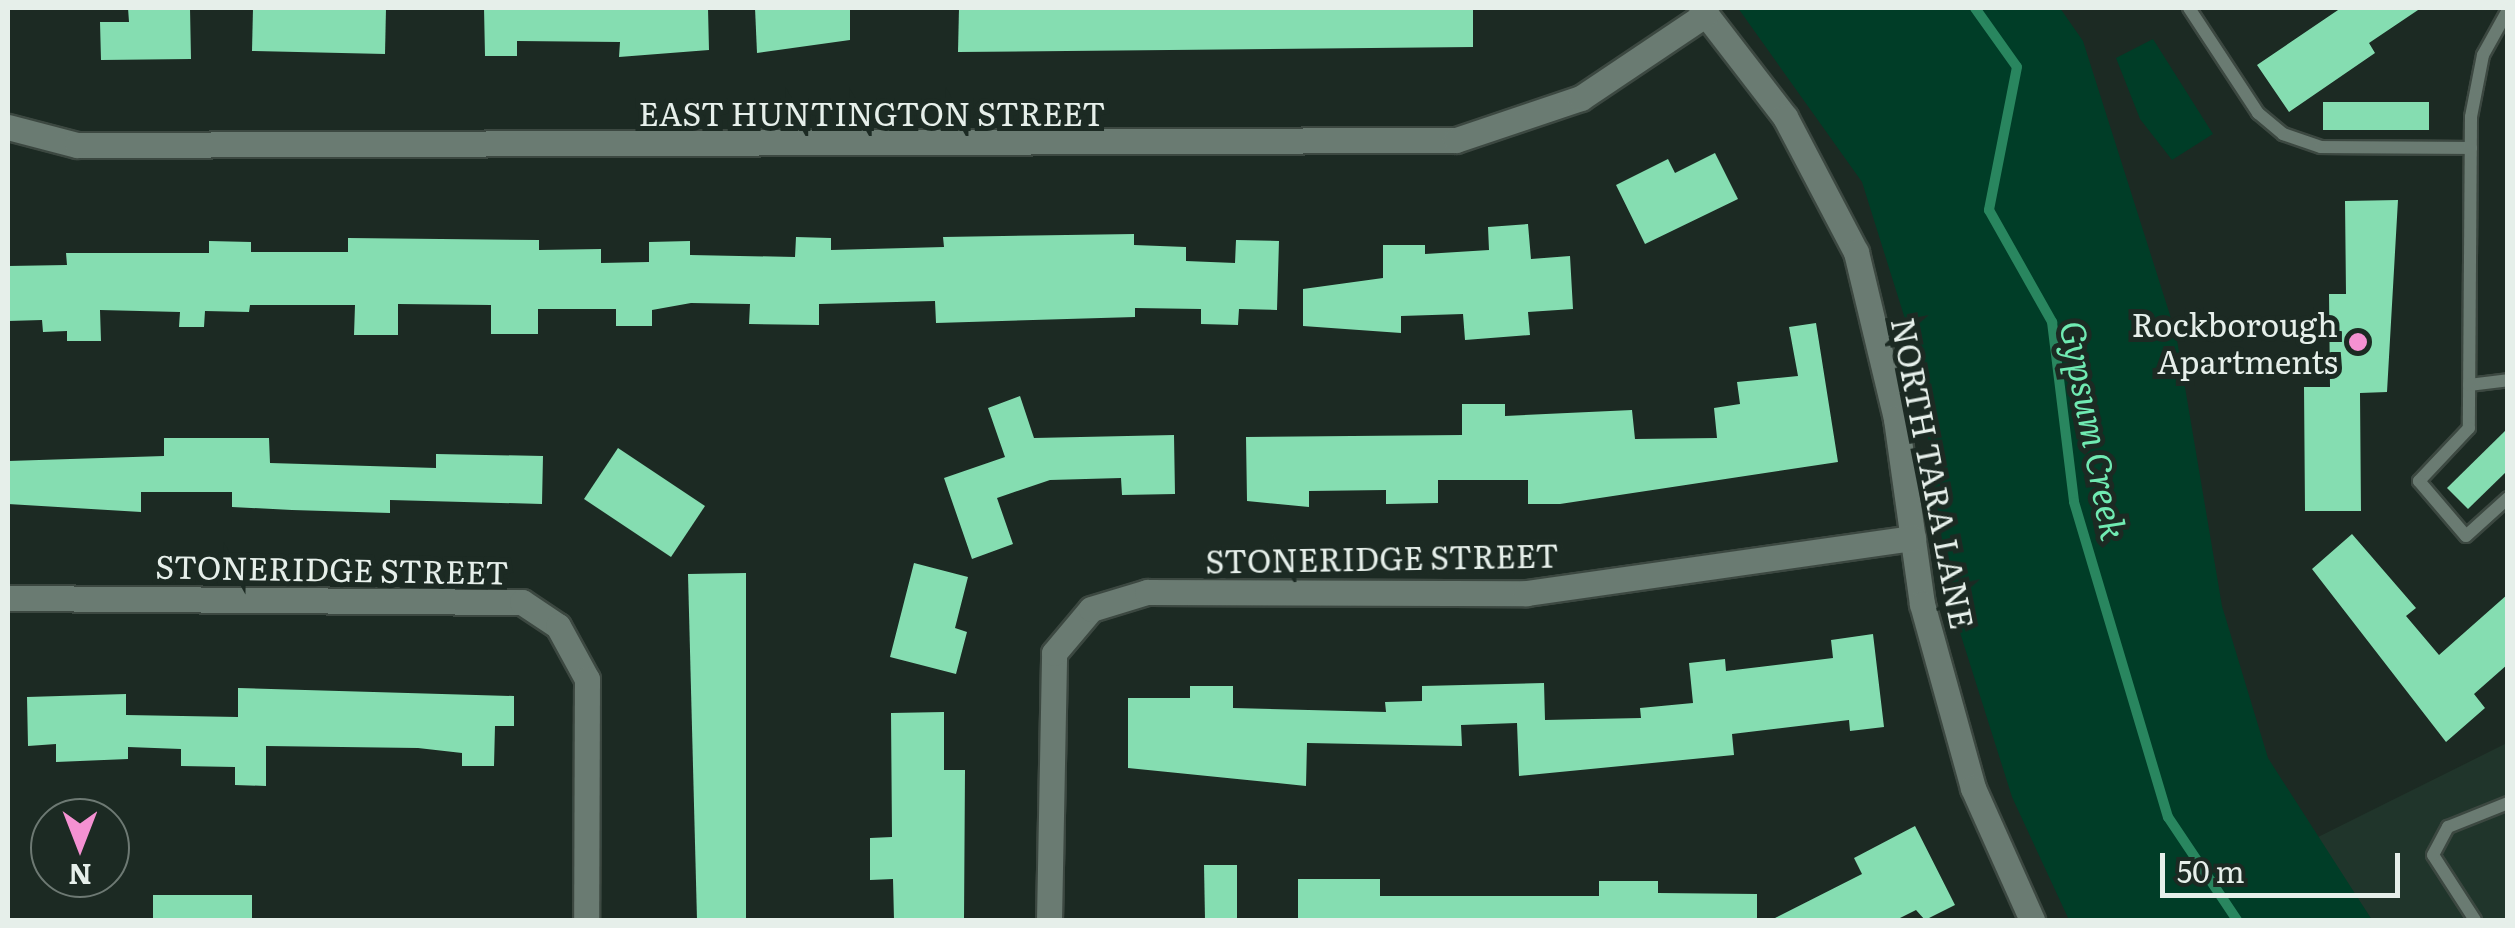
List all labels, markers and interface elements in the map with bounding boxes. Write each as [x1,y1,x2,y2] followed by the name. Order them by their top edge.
[638,93,1106,131] street label: EAST HUNTINGTON STREET
[2132,305,2338,380] place label: Rockborough Apartments
[1885,314,1983,632] street label: NORTH TARA LANE
[2053,317,2137,543] water label: Gypsum Creek
[2347,331,2369,353] marker: Rockborough Apartments
[1205,535,1559,579] street label: STONERIDGE STREET
[155,546,509,590] street label: STONERIDGE STREET
[30,798,130,898] north arrow
[2165,833,2405,895] scale bar
[2177,848,2245,892] text: 50 m
[68,855,92,897] text: N

